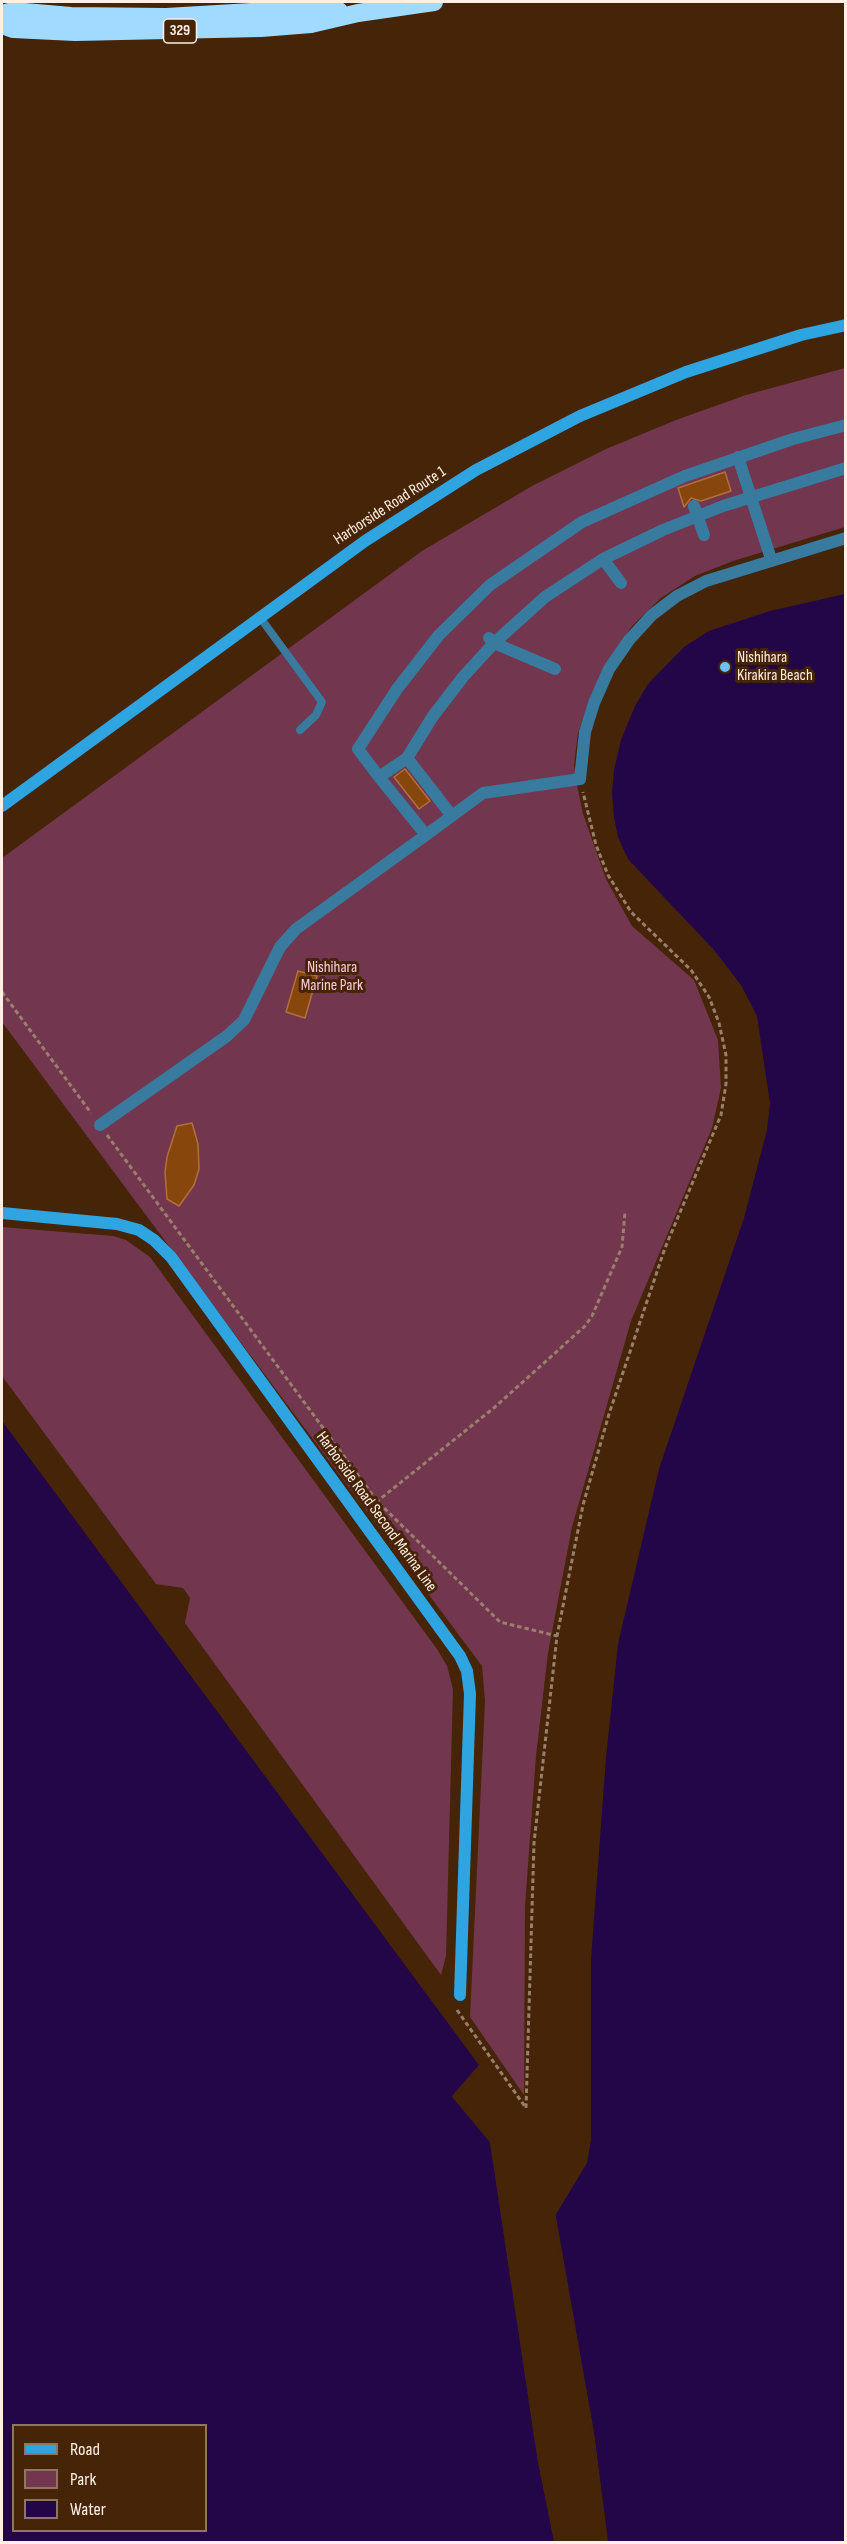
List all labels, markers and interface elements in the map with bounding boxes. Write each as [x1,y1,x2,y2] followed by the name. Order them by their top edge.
[164,19,196,43] road number: 329
[330,463,450,549] street label: Harborside Road Route 1
[737,648,813,686] place label: Nishihara Kirakira Beach
[718,660,732,674] marker: Nishihara Kirakira Beach
[301,958,363,996] park label: Nishihara Marine Park
[311,1428,441,1596] street label: Harborside Road Second Marina Line
[12,2424,207,2532] legend
[70,2439,100,2460] text: Road
[70,2469,96,2490] text: Park
[70,2499,106,2520] text: Water

